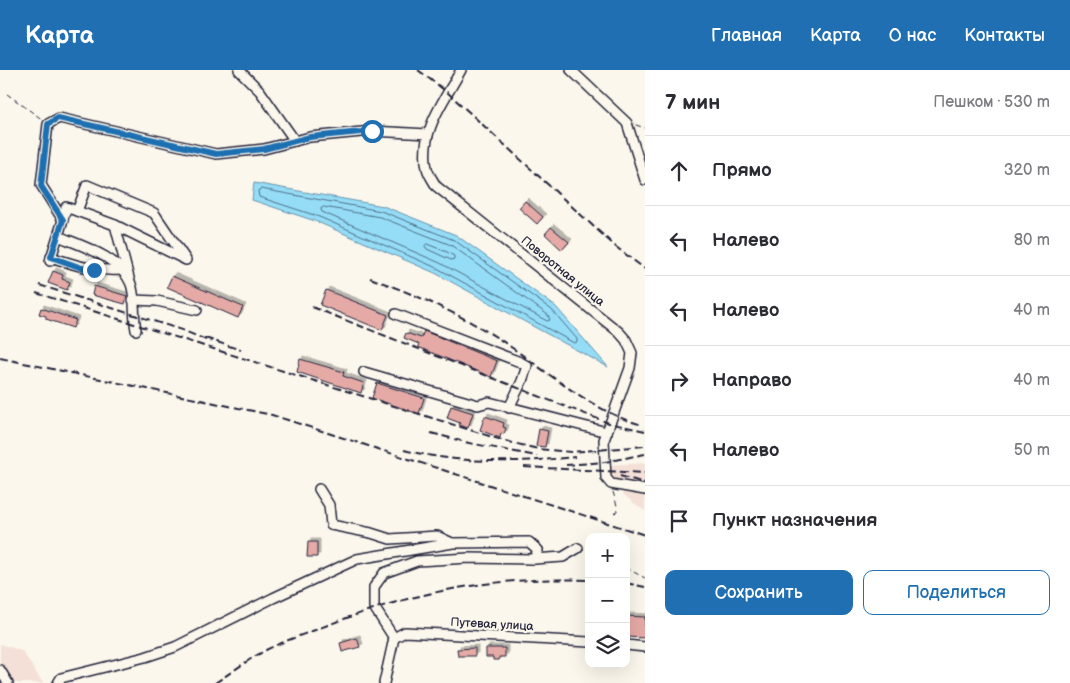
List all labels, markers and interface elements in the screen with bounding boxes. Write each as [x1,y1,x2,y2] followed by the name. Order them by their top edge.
[25,21,94,50] text: Карта
[711,25,782,46] text: Главная
[810,25,861,46] text: Карта
[889,25,936,46] text: О нас
[964,25,1045,46] text: Контакты
[665,90,720,115] text: 7 мин
[933,93,1050,112] text: Пешком · 530 m
[361,120,384,143] route start
[665,157,693,185] icon: ahead
[712,159,772,182] text: Прямо
[1004,161,1050,180] text: 320 m
[665,227,693,255] icon: left
[712,229,779,252] text: Налево
[1014,231,1050,250] text: 80 m
[518,233,607,310] street label: Поворотная улица
[83,259,106,282] route end
[665,297,693,325] icon: left
[712,299,779,322] text: Налево
[1013,301,1050,320] text: 40 m
[665,367,693,395] icon: right
[712,369,792,392] text: Направо
[1013,371,1050,390] text: 40 m
[665,437,693,465] icon: left
[712,439,779,462] text: Налево
[1014,441,1050,460] text: 50 m
[665,507,693,535] icon: arrive
[712,509,877,532] text: Пункт назначения
[585,533,630,668] map controls
[585,533,630,578] button: +
[665,570,853,615] button: Сохранить
[863,570,1050,615] button: Поделиться
[585,578,630,623] button: −
[450,615,534,634] street label: Путевая улица
[585,623,630,668] button: layers

